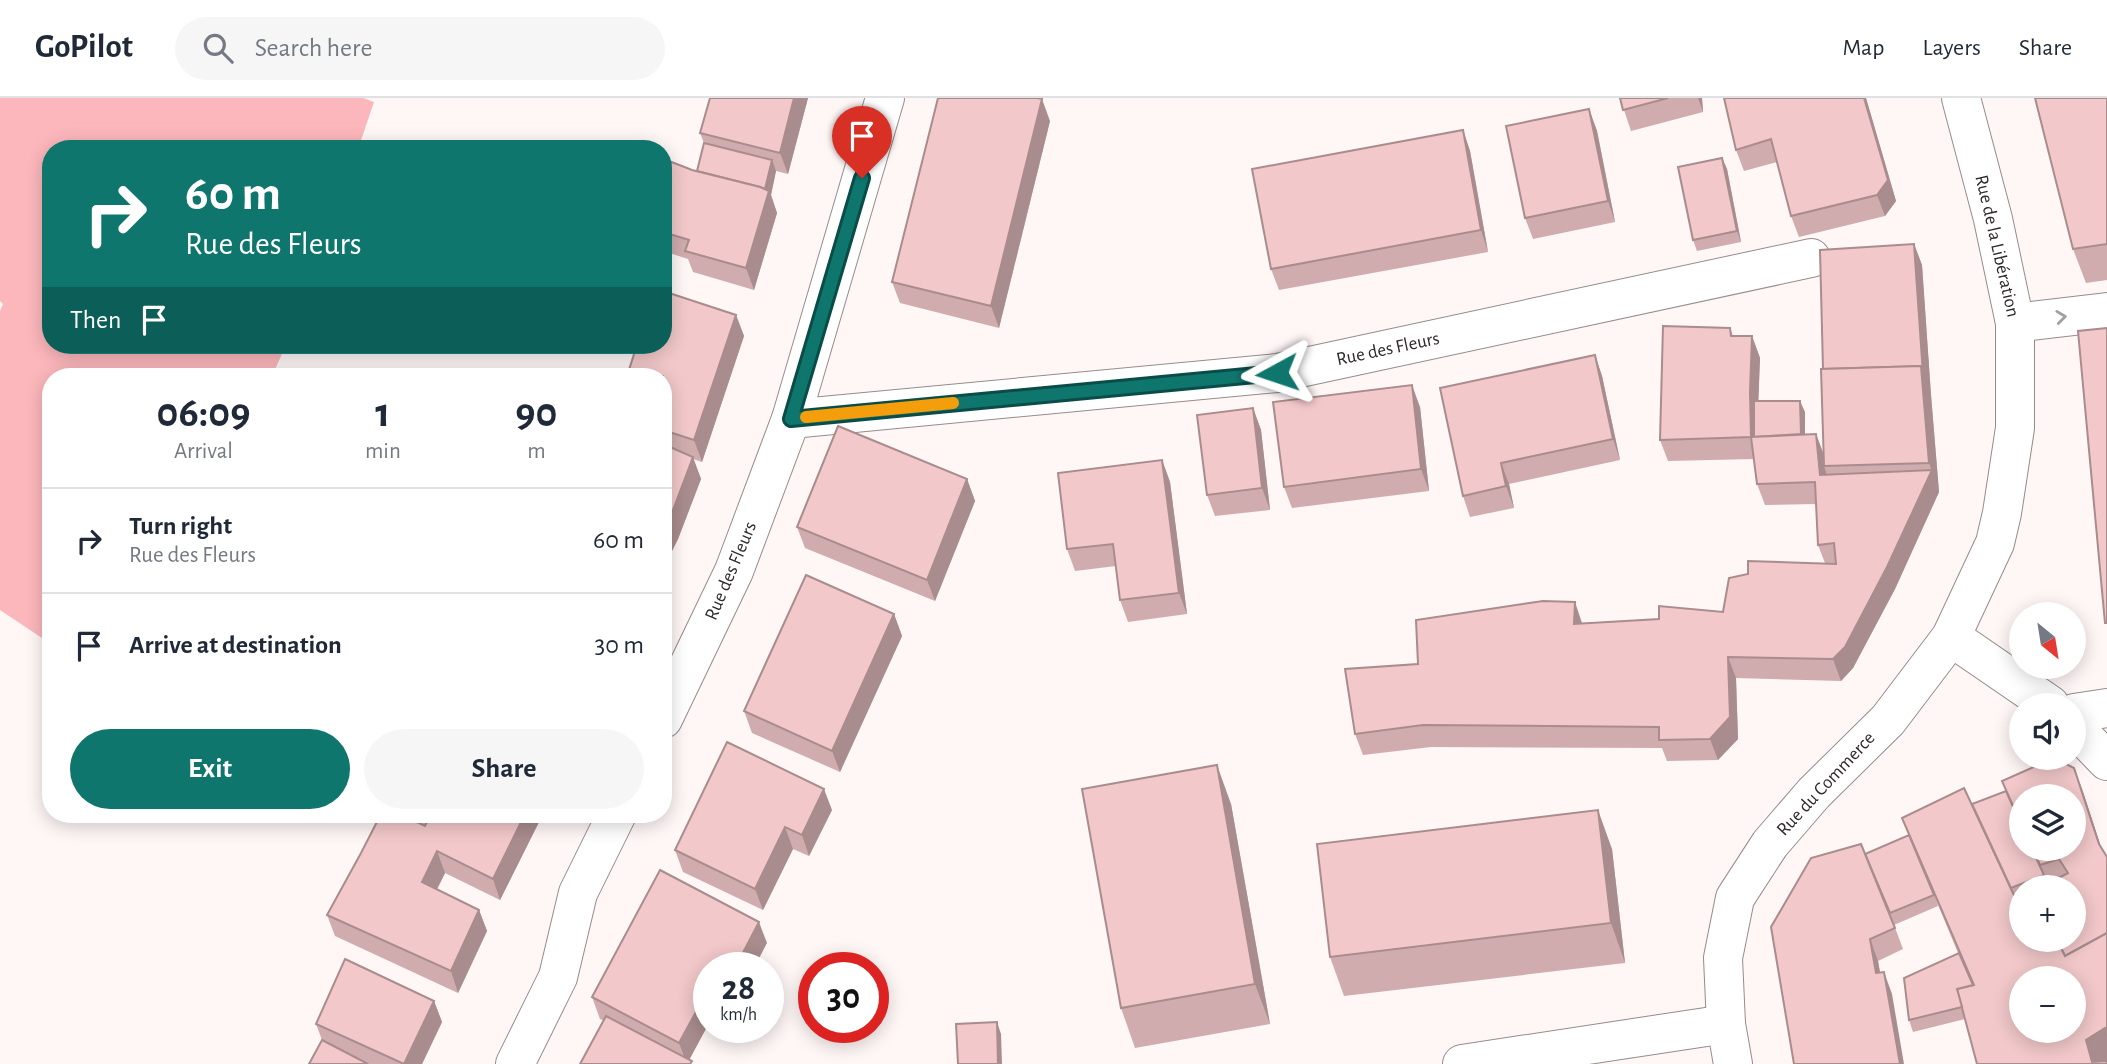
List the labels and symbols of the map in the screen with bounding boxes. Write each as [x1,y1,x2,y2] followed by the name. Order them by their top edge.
[832,106,892,178] pin
[1971,173,2023,319] street label: Rue de la Libération
[2055,310,2067,325] one-way arrow
[1335,329,1441,369] street label: Rue des Fleurs
[1240,336,1314,410] position arrow
[702,519,760,623] street label: Rue des Fleurs
[2009,602,2086,679] north arrow
[1773,728,1879,840] street label: Rue du Commerce
[798,952,889,1043] speed limit sign: 30

